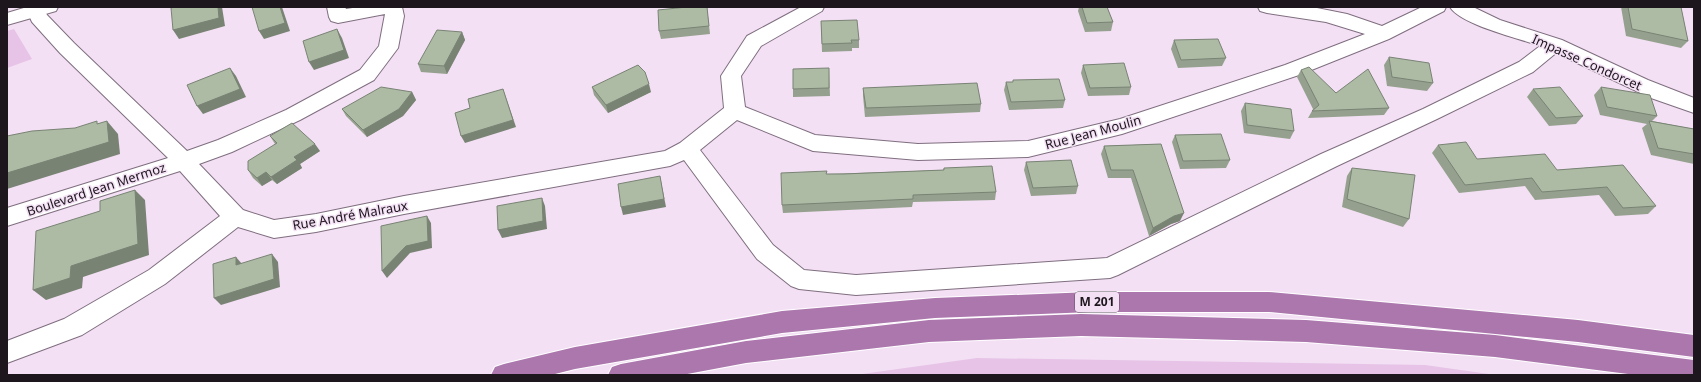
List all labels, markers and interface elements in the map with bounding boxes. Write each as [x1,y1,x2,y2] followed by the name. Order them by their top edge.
[1529,30,1645,94] street label: Impasse Condorcet
[1043,111,1143,153] street label: Rue Jean Moulin
[24,158,168,220] street label: Boulevard Jean Mermoz
[291,196,409,234] street label: Rue André Malraux
[1075,292,1119,312] road number: M 201

